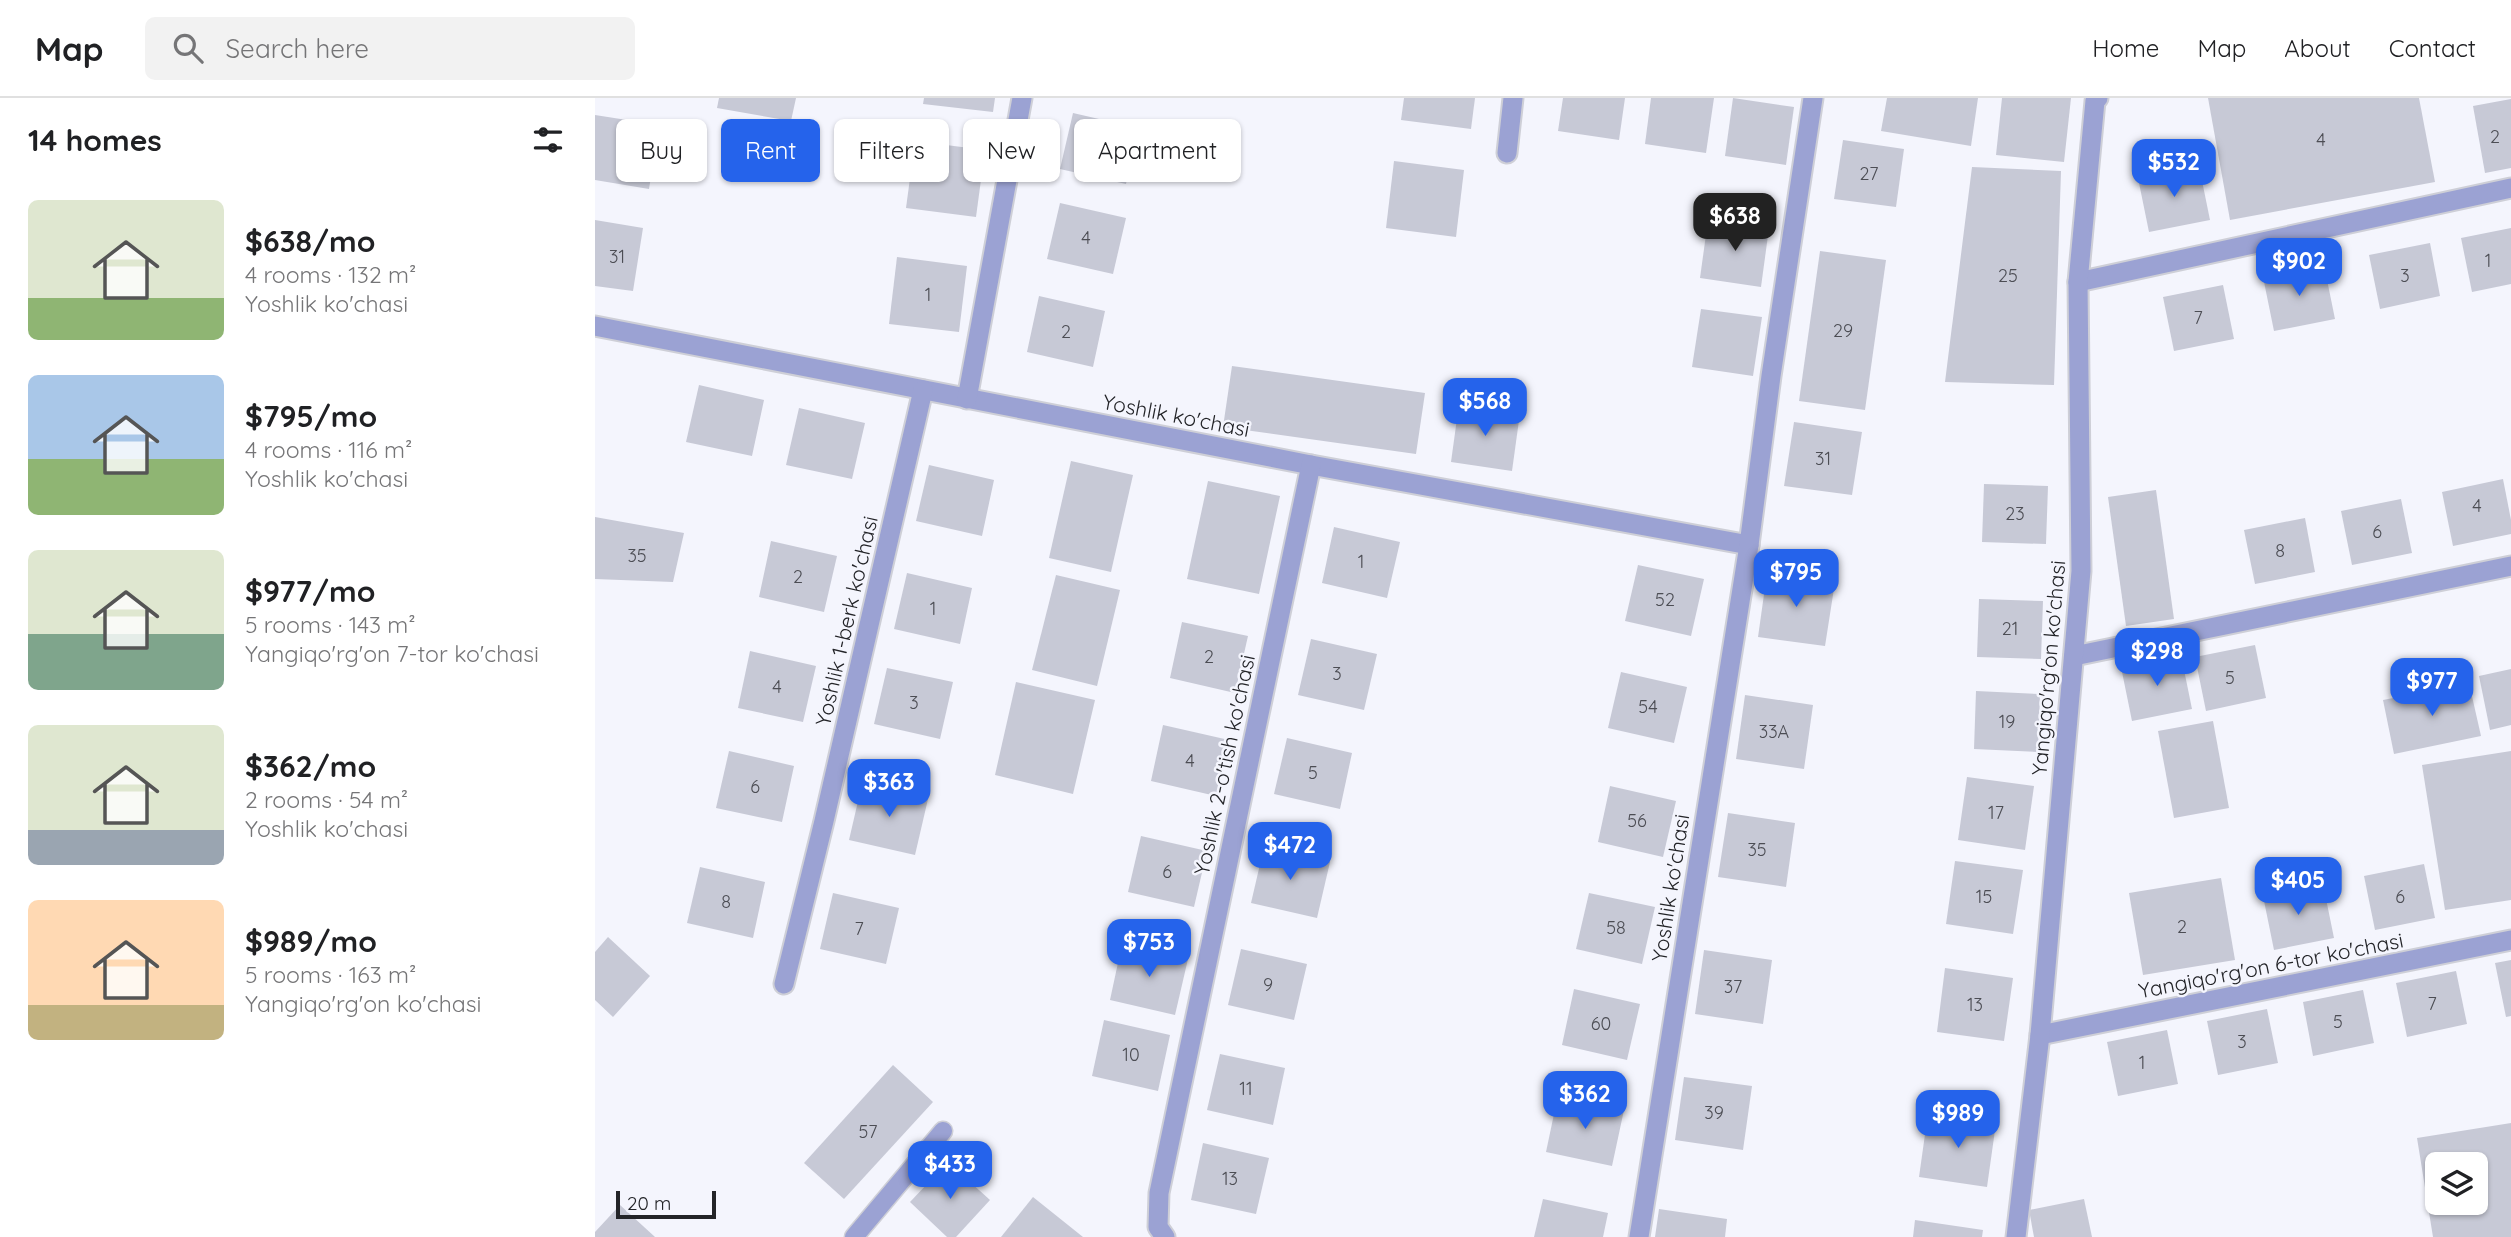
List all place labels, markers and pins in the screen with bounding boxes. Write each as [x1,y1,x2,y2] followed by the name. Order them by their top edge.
[2133,140,2215,199] pin: $532
[1694,194,1776,253] pin: $638
[2258,238,2340,298] pin: $902
[1444,378,1526,438] pin: $568
[1755,550,1837,609] pin: $795
[2116,628,2198,688] pin: $298
[2391,658,2473,718] pin: $977
[848,760,930,819] pin: $363
[1249,822,1331,882] pin: $472
[2257,858,2339,917] pin: $405
[1108,920,1190,979] pin: $753
[1544,1072,1626,1131] pin: $362
[1917,1090,1999,1150] pin: $989
[909,1142,991,1201] pin: $433

